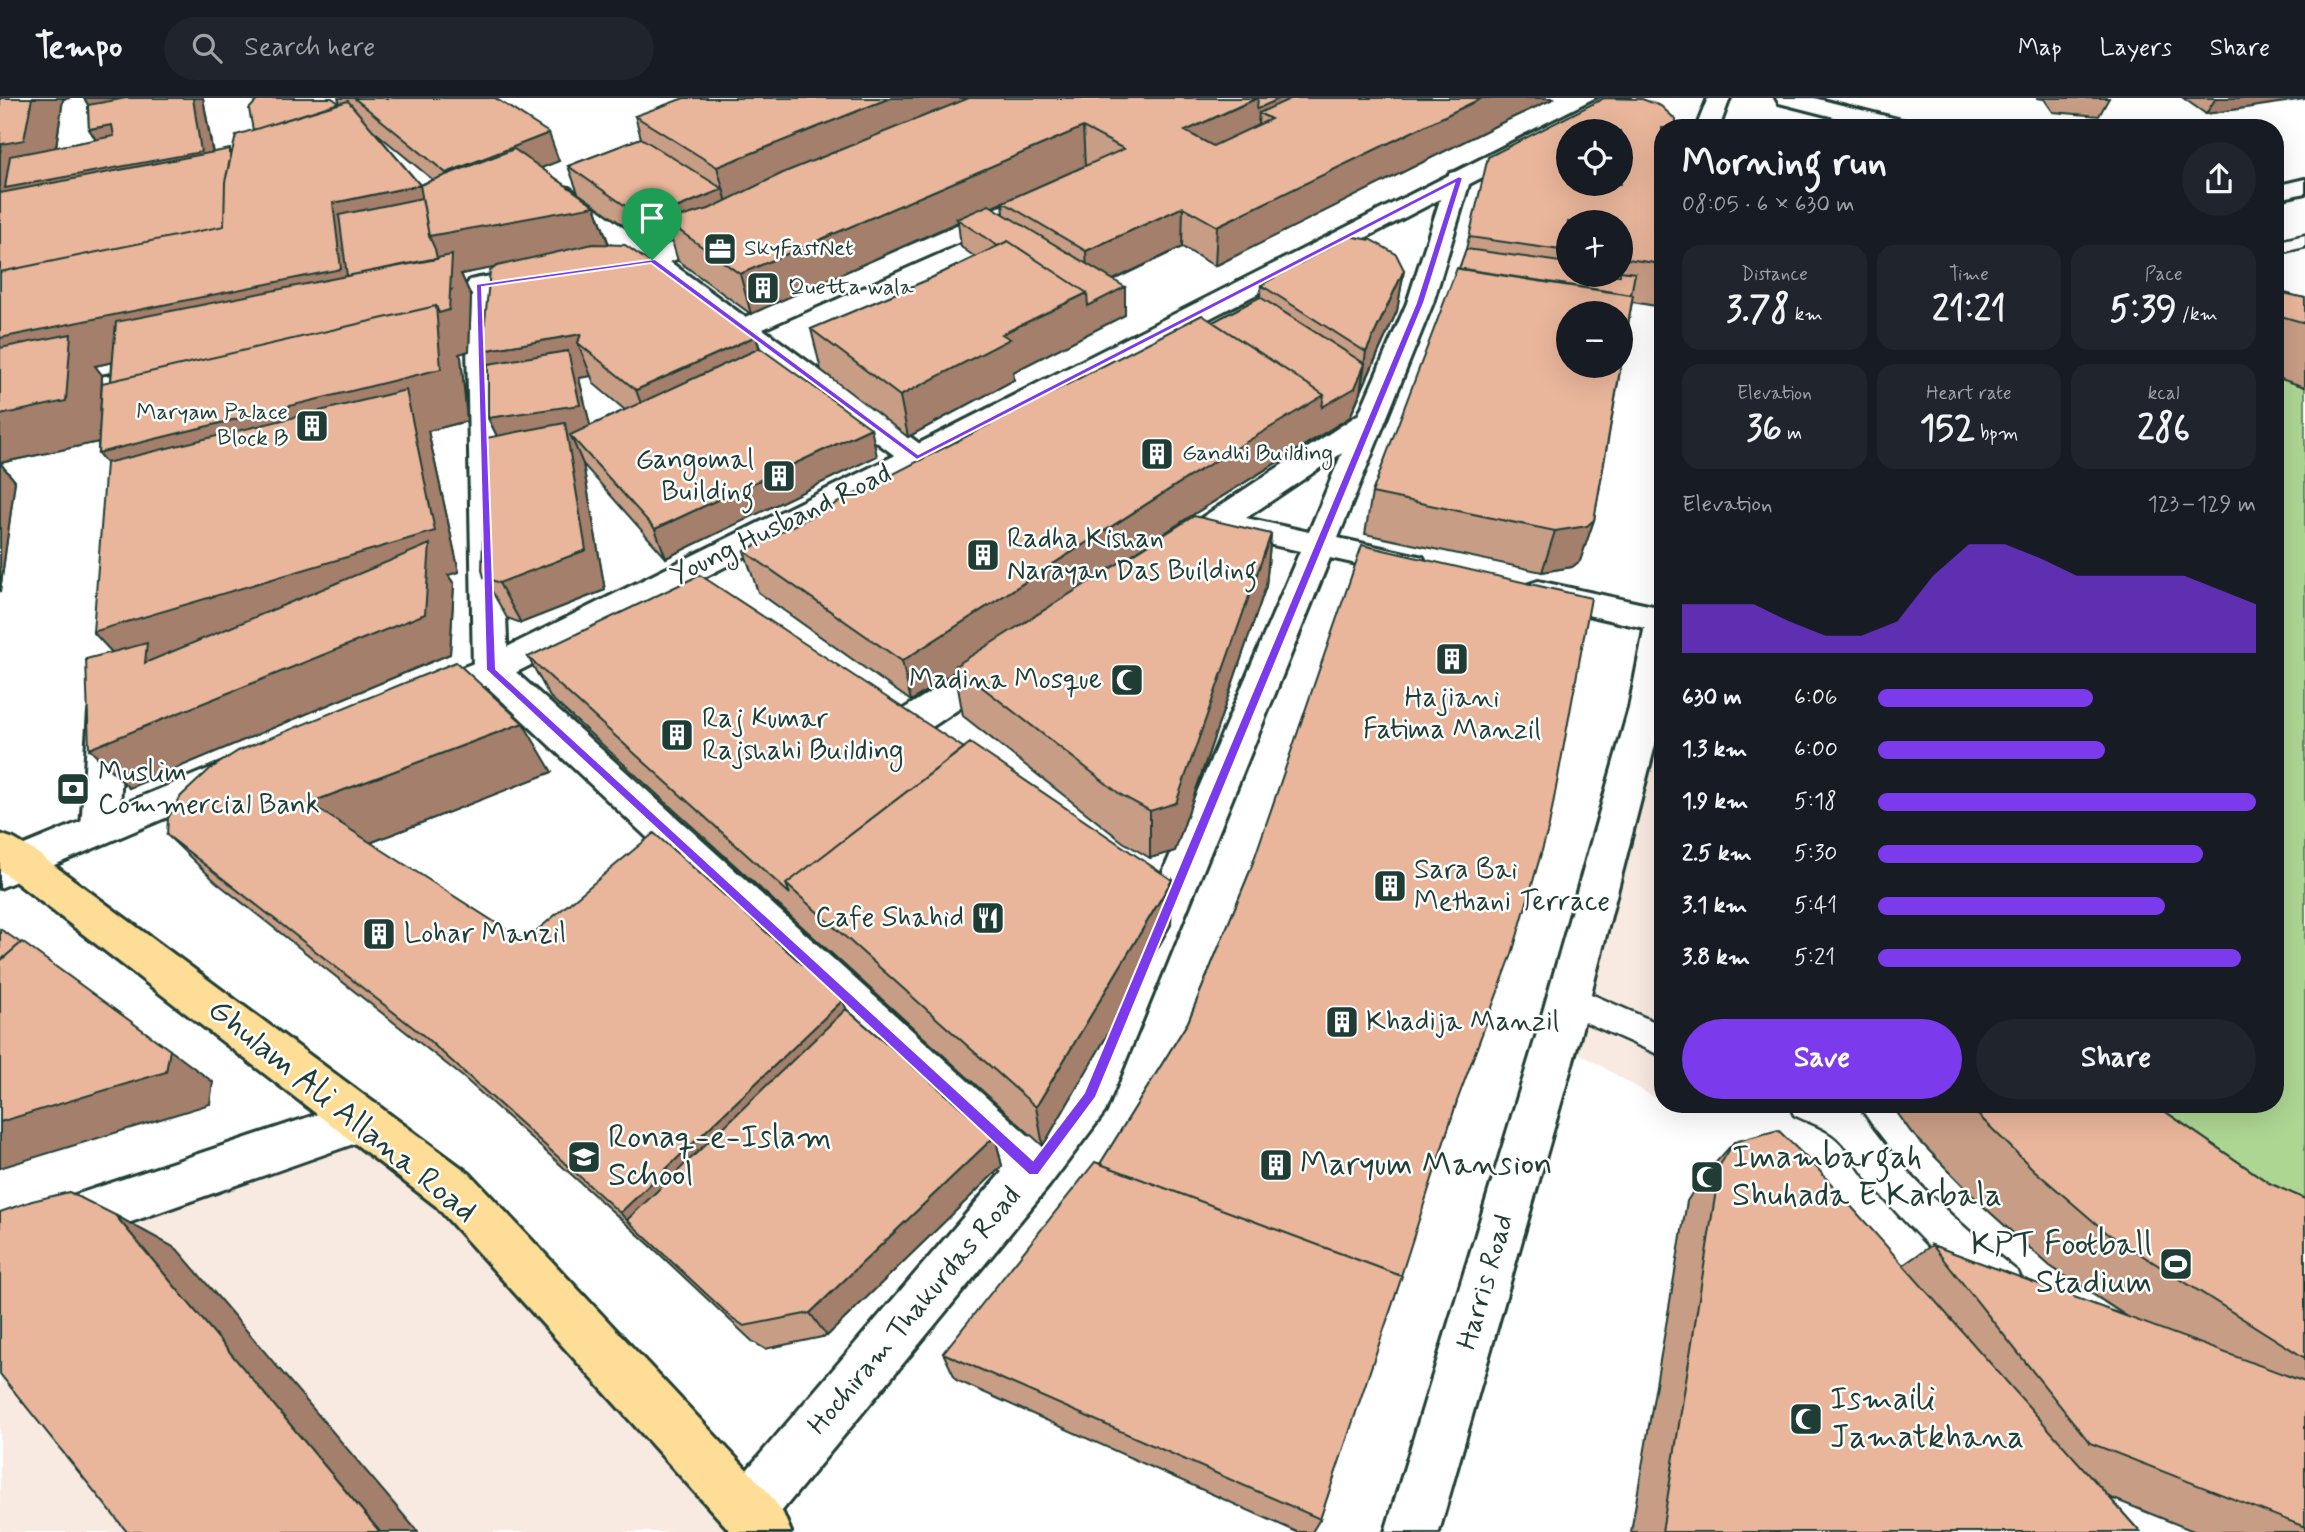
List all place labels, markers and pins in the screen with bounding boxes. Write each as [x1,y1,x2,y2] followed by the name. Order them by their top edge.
[622,188,682,260] pin
[701,230,739,268] office icon: SkyFastNet
[744,234,854,264] place label: SkyFastNet
[744,269,782,307] building icon: Quetta wala
[788,273,914,303] place label: Quetta wala
[136,398,288,454] place label: Maryam Palace Block B
[293,407,331,445] building icon: Maryam Palace Block B
[1138,435,1176,473] building icon: Gandhi Building
[1182,439,1333,471] place label: Gandhi Building
[636,442,754,514] place label: Gangomal Building
[760,457,798,495] building icon: Gangomal Building
[1007,521,1257,593] place label: Radha Kishan Narayan Das Building
[964,536,1002,574] building icon: Radha Kishan Narayan Das Building
[1433,640,1471,678] building icon: Hajiani Fatima Manzil
[1108,661,1146,699] mosque icon: Madina Mosque
[909,662,1102,699] place label: Madina Mosque
[1363,680,1541,749] place label: Hajiani Fatima Manzil
[702,701,903,772] place label: Raj Kumar Rajshahi Building
[658,716,696,754] building icon: Raj Kumar Rajshahi Building
[98,755,320,824] place label: Muslim Commercial Bank
[54,770,92,808] bank icon: Muslim Commercial Bank
[1414,852,1610,921] place label: Sara Bai Methani Terrace
[1371,867,1409,905] building icon: Sara Bai Methani Terrace
[969,899,1007,937] restaurant icon: Cafe Shahid
[815,900,964,937] place label: Cafe Shahid
[360,915,398,953] building icon: Lohar Manzil
[404,916,566,953] place label: Lohar Manzil
[1323,1003,1361,1041] building icon: Khadija Manzil
[1366,1004,1559,1041] place label: Khadija Manzil
[608,1116,832,1198] place label: Ronaq-e-Islam School
[1732,1136,2002,1218] place label: Imambargah Shuhada E Karbala
[565,1138,603,1176] school or university icon: Ronaq-e-Islam School
[1300,1143,1553,1187] place label: Maryum Mansion
[1257,1146,1295,1184] building icon: Maryum Mansion
[1688,1158,1726,1196] mosque icon: Imambargah Shuhada E Karbala
[1971,1223,2152,1305] place label: KPT Football Stadium
[2157,1245,2195,1283] sports icon: KPT Football Stadium
[1830,1378,2024,1460] place label: Ismaili Jamatkhana
[1787,1400,1825,1438] mosque icon: Ismaili Jamatkhana

